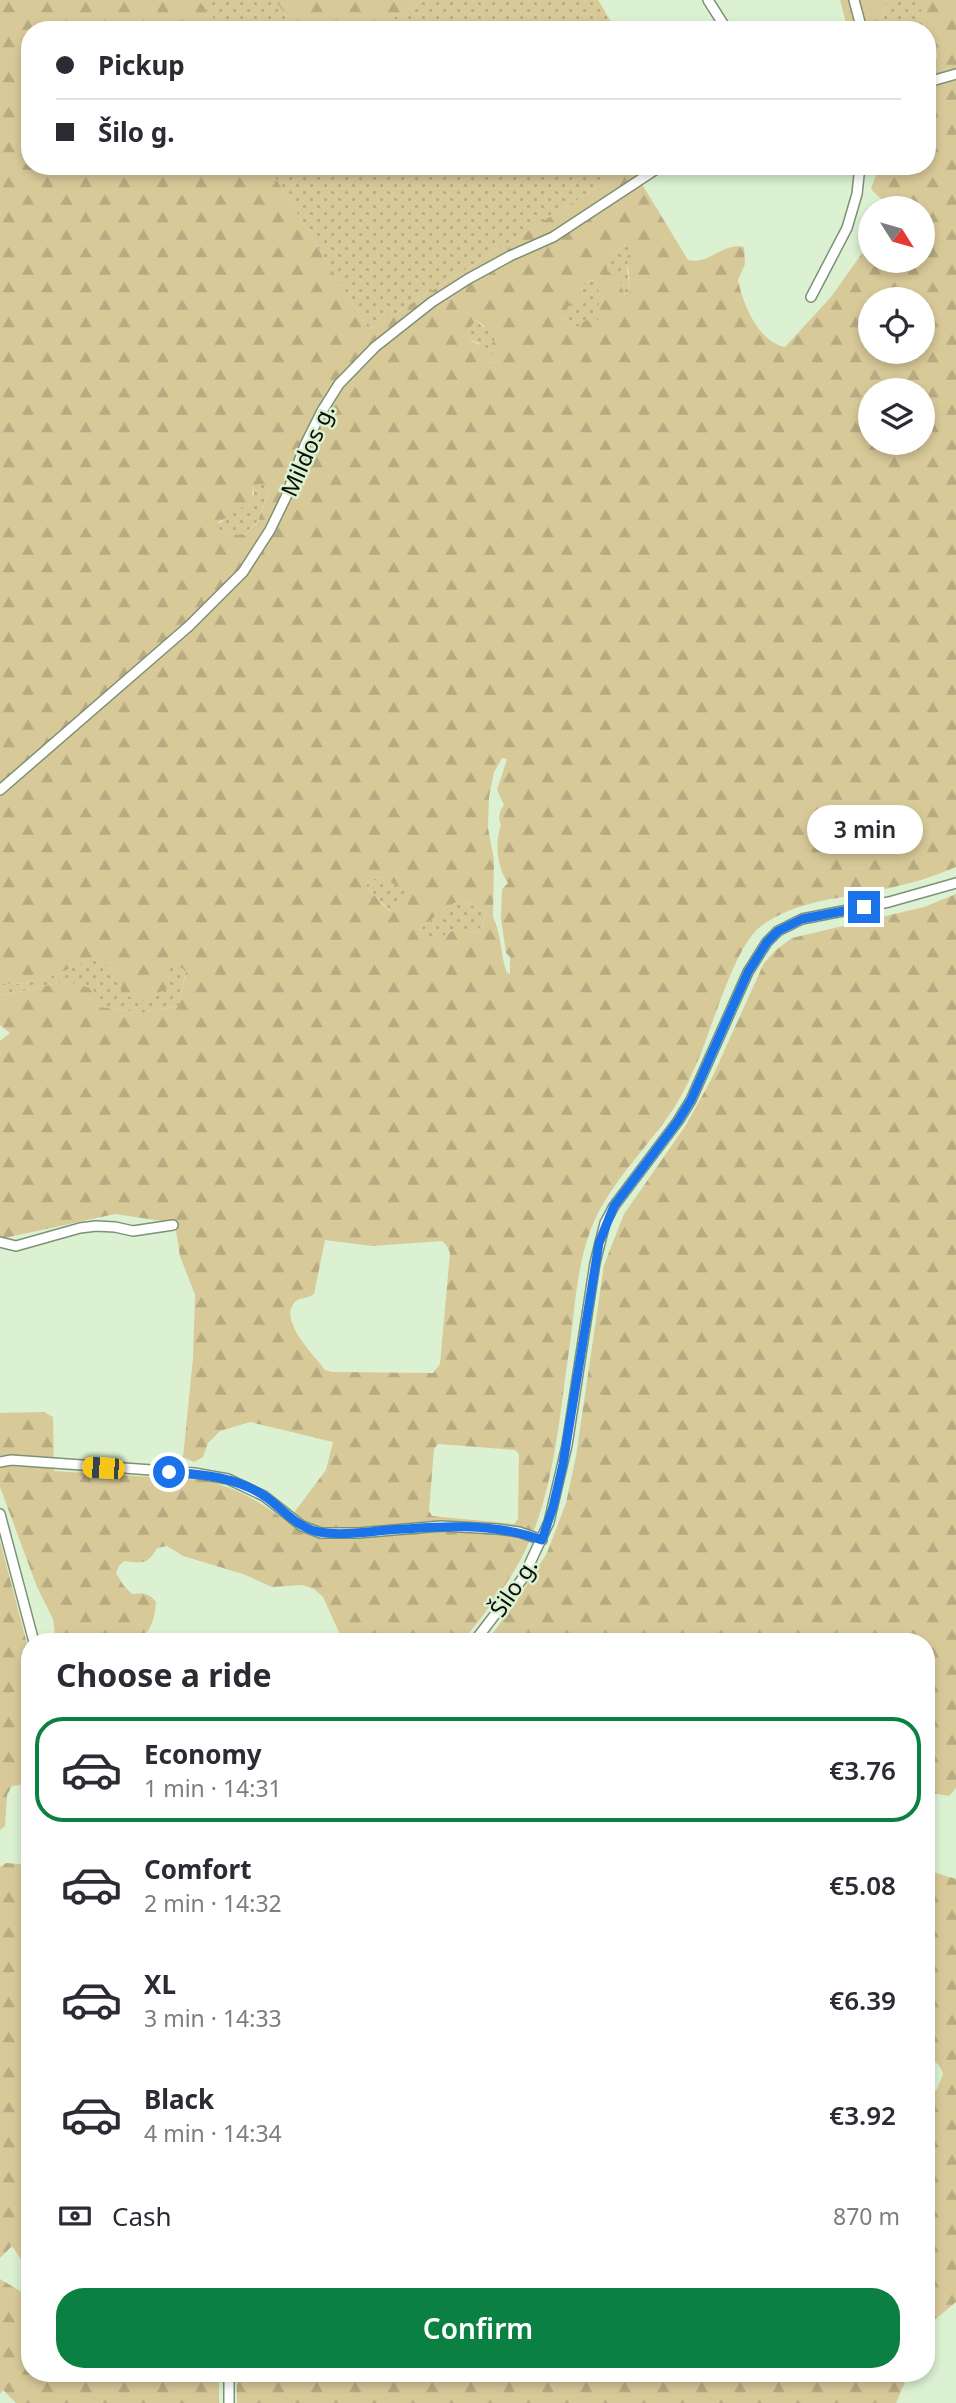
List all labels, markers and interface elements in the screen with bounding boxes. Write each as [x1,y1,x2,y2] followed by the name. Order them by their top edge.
[98,47,185,83] text: Pickup
[98,114,175,150] text: Šilo g.
[858,196,934,273] north arrow
[858,196,935,455] map controls
[858,287,935,364] button: locate
[858,378,935,455] button: layers
[272,399,342,501] street label: Mildos g.
[806,806,922,855] callout: 3 min
[834,813,896,845] text: 3 min
[848,891,880,923] route end
[82,1456,125,1480] car
[153,1456,185,1488] route start
[482,1551,544,1623] street label: Šilo g.
[56,1653,272,1696] text: Choose a ride
[144,1736,262,1772] text: Economy
[60,1738,123,1801] icon: car
[829,1752,896,1788] text: €3.76
[144,1772,282,1804] text: 1 min · 14:31
[144,1851,252,1887] text: Comfort
[60,1853,123,1916] icon: car
[829,1867,896,1903] text: €5.08
[144,1887,282,1919] text: 2 min · 14:32
[144,1966,176,2002] text: XL
[60,1968,123,2031] icon: car
[829,1982,896,2018] text: €6.39
[144,2002,282,2034] text: 3 min · 14:33
[144,2081,214,2117] text: Black
[60,2083,123,2146] icon: car
[829,2097,896,2133] text: €3.92
[144,2117,282,2149] text: 4 min · 14:34
[56,2197,94,2235] icon: cash
[112,2198,172,2234] text: Cash
[833,2200,900,2232] text: 870 m
[56,2288,900,2368] button: Confirm

